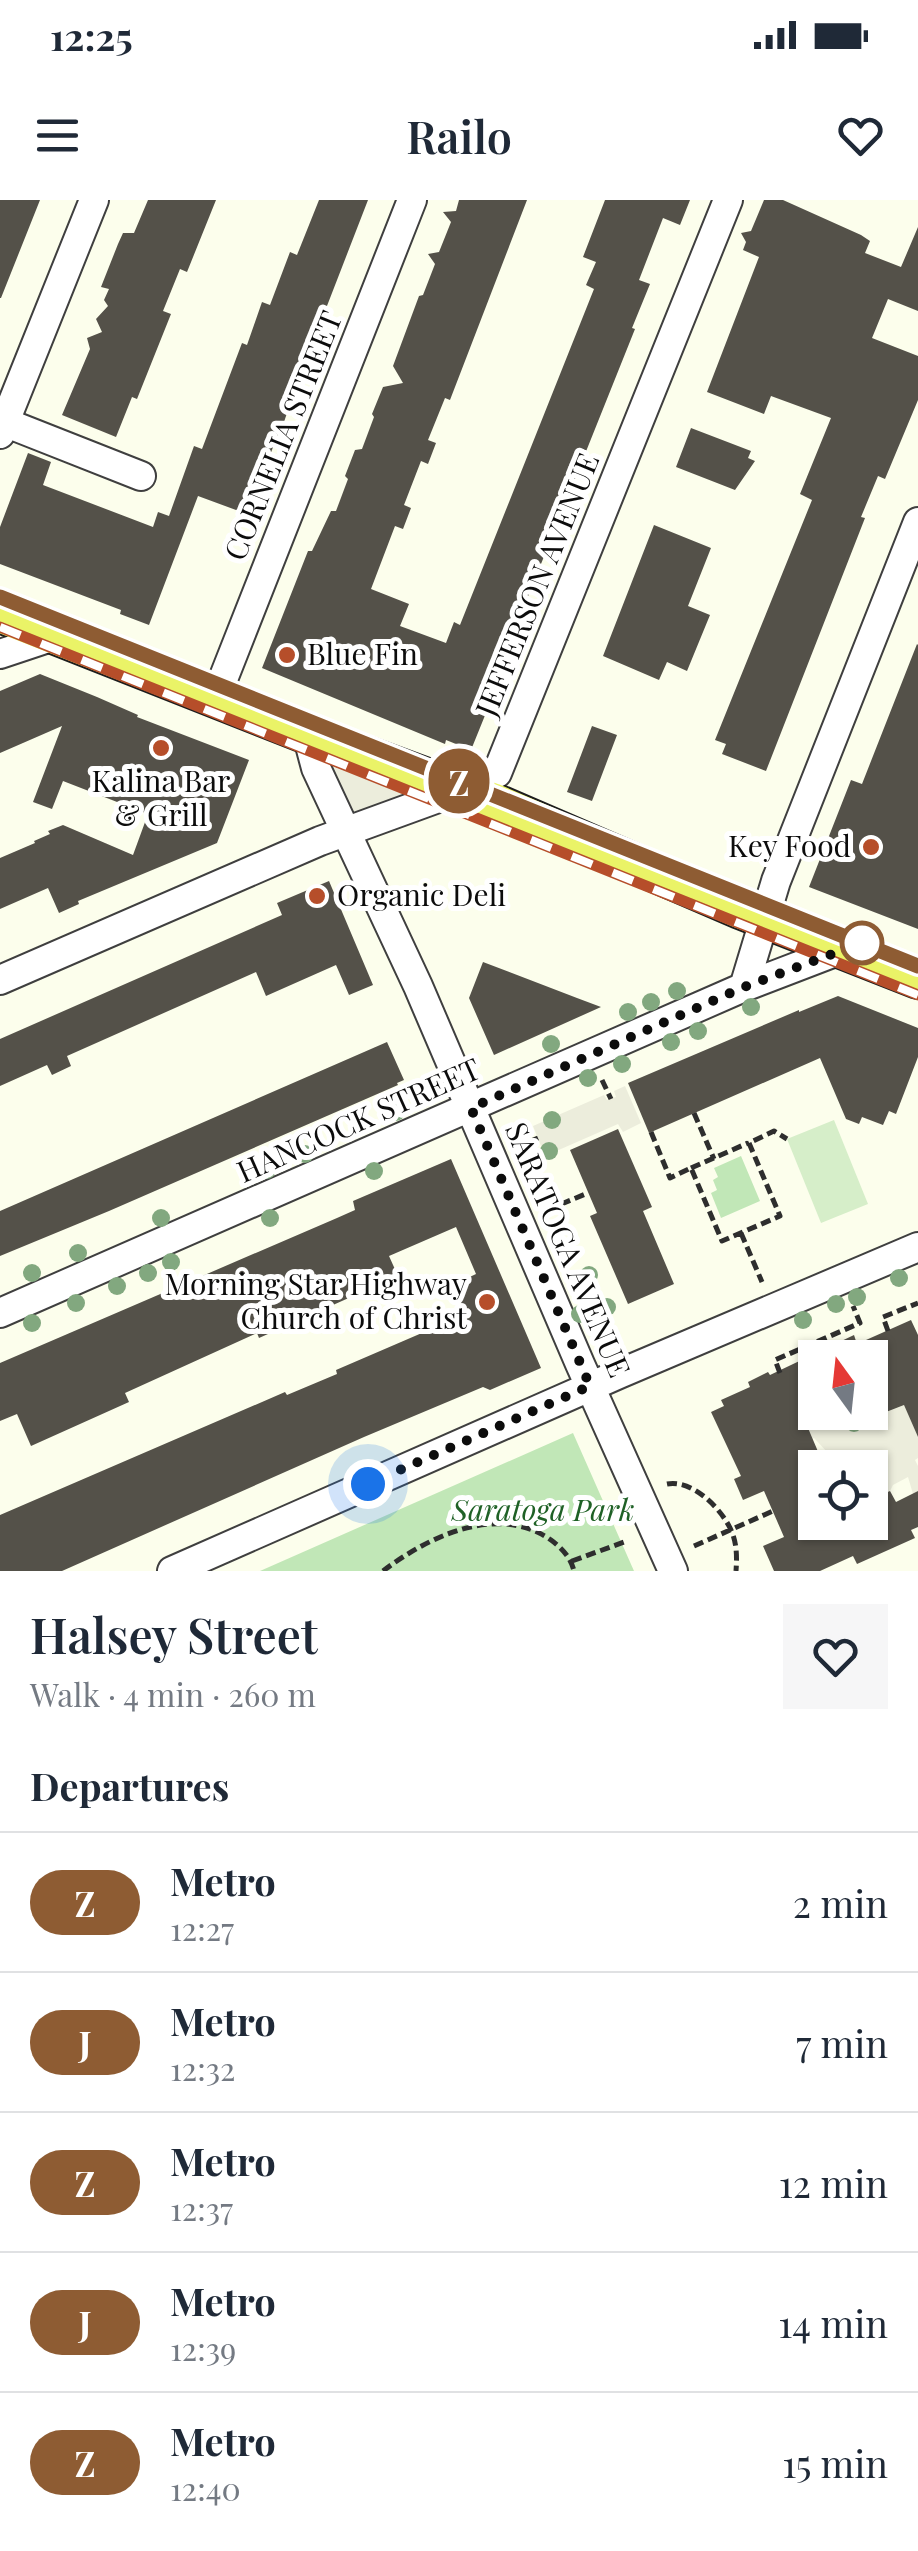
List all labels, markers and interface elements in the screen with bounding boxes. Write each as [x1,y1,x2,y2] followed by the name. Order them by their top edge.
[50,10,133,61] text: 12:25
[406,105,512,165] text: Railo
[30,108,85,163] icon: menu
[833,108,888,163] icon: heart
[214,305,350,566] street label: CORNELIA STREET
[465,447,607,723] street label: JEFFERSON AVENUE
[307,633,418,673] place label: Blue Fin
[276,644,298,666] marker: Blue Fin
[150,737,172,759] marker: Kalina Bar & Grill
[426,748,492,814] line badge: Z
[448,758,470,805] text: Z
[92,760,230,834] place label: Kalina Bar & Grill
[728,825,851,865] place label: Key Food
[860,836,882,858] marker: Key Food
[337,874,506,914] place label: Organic Deli
[306,885,328,907] marker: Organic Deli
[841,922,883,964] unlabelled marker
[230,1048,486,1191] street label: HANCOCK STREET
[497,1116,641,1383] street label: SARATOGA AVENUE
[165,1263,467,1337] place label: Morning Star Highway Church of Christ
[476,1291,498,1313] marker: Morning Star Highway Church of Christ
[798,1340,888,1430] north arrow
[798,1340,888,1540] map controls
[798,1450,888,1540] button: locate
[343,1459,393,1509] your location
[451,1489,634,1529] park label: Saratoga Park
[30,1602,318,1666] text: Halsey Street
[783,1604,888,1709] button: heart
[30,1672,316,1715] text: Walk · 4 min · 260 m
[30,1760,229,1811] text: Departures
[170,1855,276,1906] text: Metro
[793,1877,888,1928] text: 2 min
[74,1879,96,1926] text: Z
[170,1906,234,1949] text: 12:27
[170,1995,276,2046] text: Metro
[796,2017,888,2068] text: 7 min
[79,2019,91,2066] text: J
[170,2046,235,2089] text: 12:32
[170,2135,276,2186] text: Metro
[779,2157,888,2208] text: 12 min
[74,2159,96,2206] text: Z
[170,2186,233,2229] text: 12:37
[170,2275,276,2326] text: Metro
[778,2297,888,2348] text: 14 min
[79,2299,91,2346] text: J
[170,2326,236,2369] text: 12:39
[170,2415,276,2466] text: Metro
[782,2437,888,2488] text: 15 min
[74,2439,96,2486] text: Z
[170,2466,241,2509] text: 12:40

